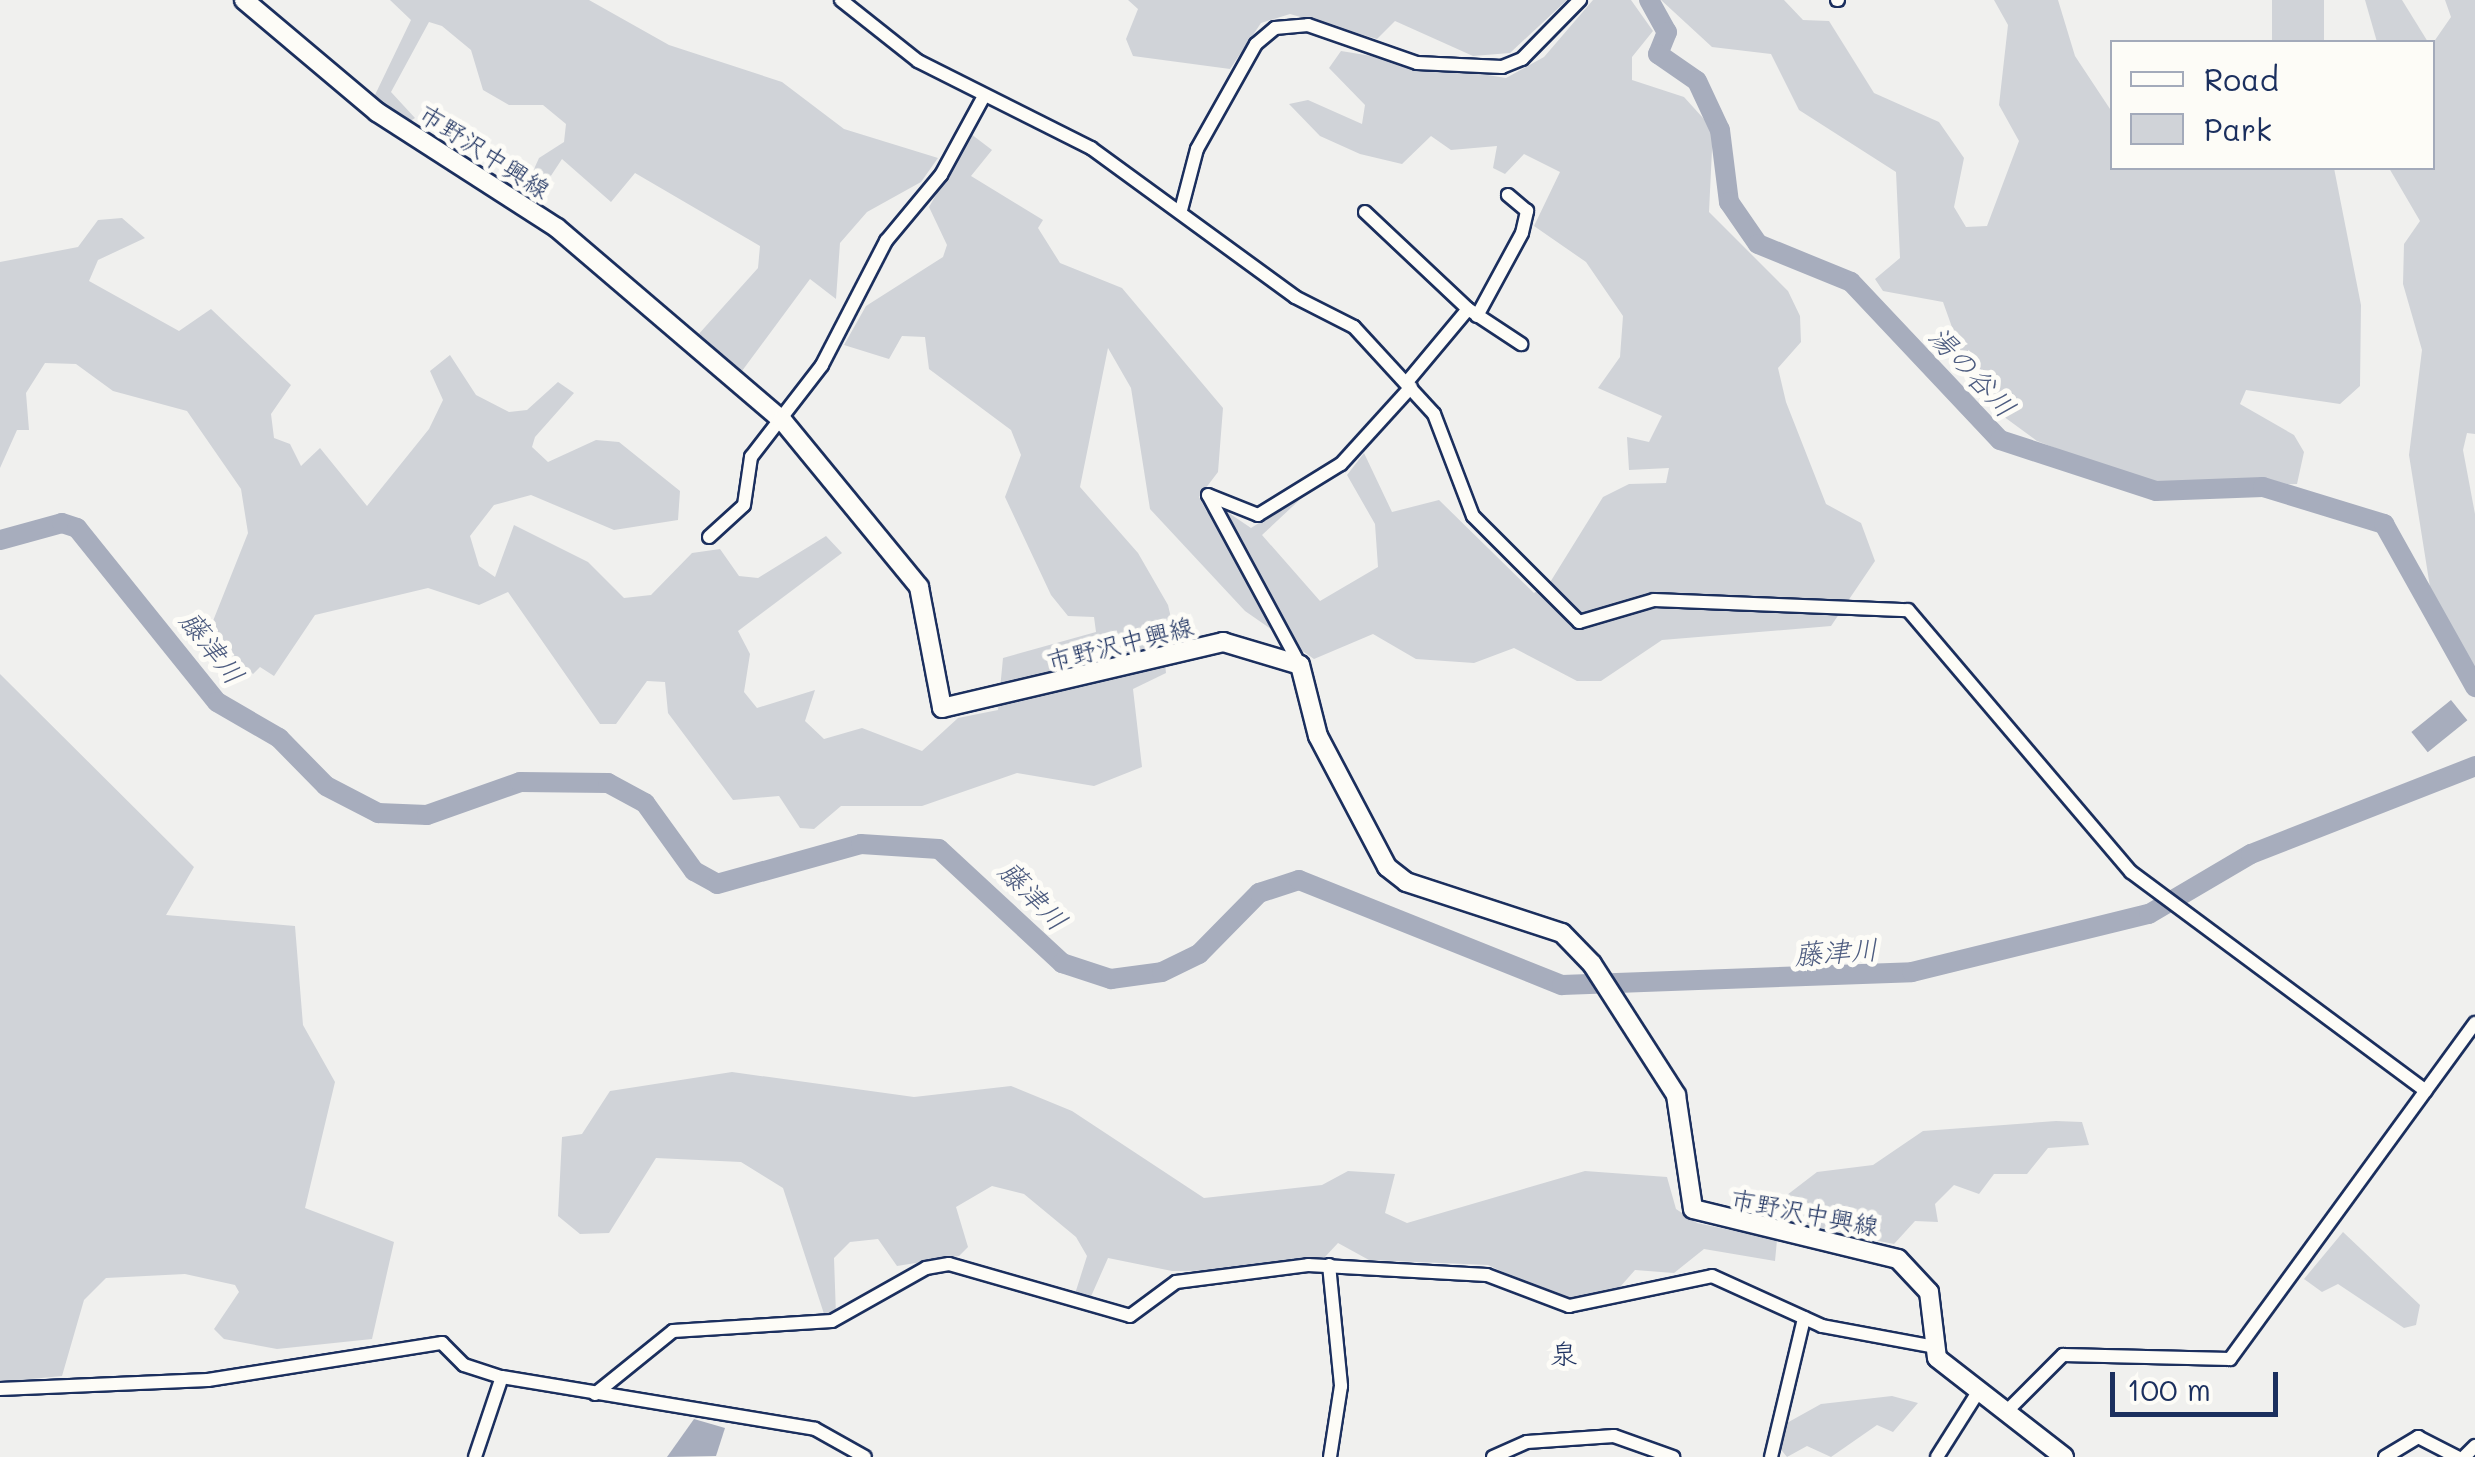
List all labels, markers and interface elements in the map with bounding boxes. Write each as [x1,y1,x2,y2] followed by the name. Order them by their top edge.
[2110,40,2435,170] legend
[2204,59,2279,99] text: Road
[414,98,556,204] street label: 市野沢中興線
[2204,109,2272,149] text: Park
[1923,319,2023,423] water label: 湯の谷川
[174,604,252,690] water label: 藤津川
[1044,610,1196,676] street label: 市野沢中興線
[993,853,1075,937] water label: 藤津川
[1793,931,1879,971] water label: 藤津川
[1729,1183,1881,1241] street label: 市野沢中興線
[1550,1336,1578,1370] district label: 泉
[2115,1352,2282,1414] scale bar
[2127,1369,2211,1409] text: 100 m

